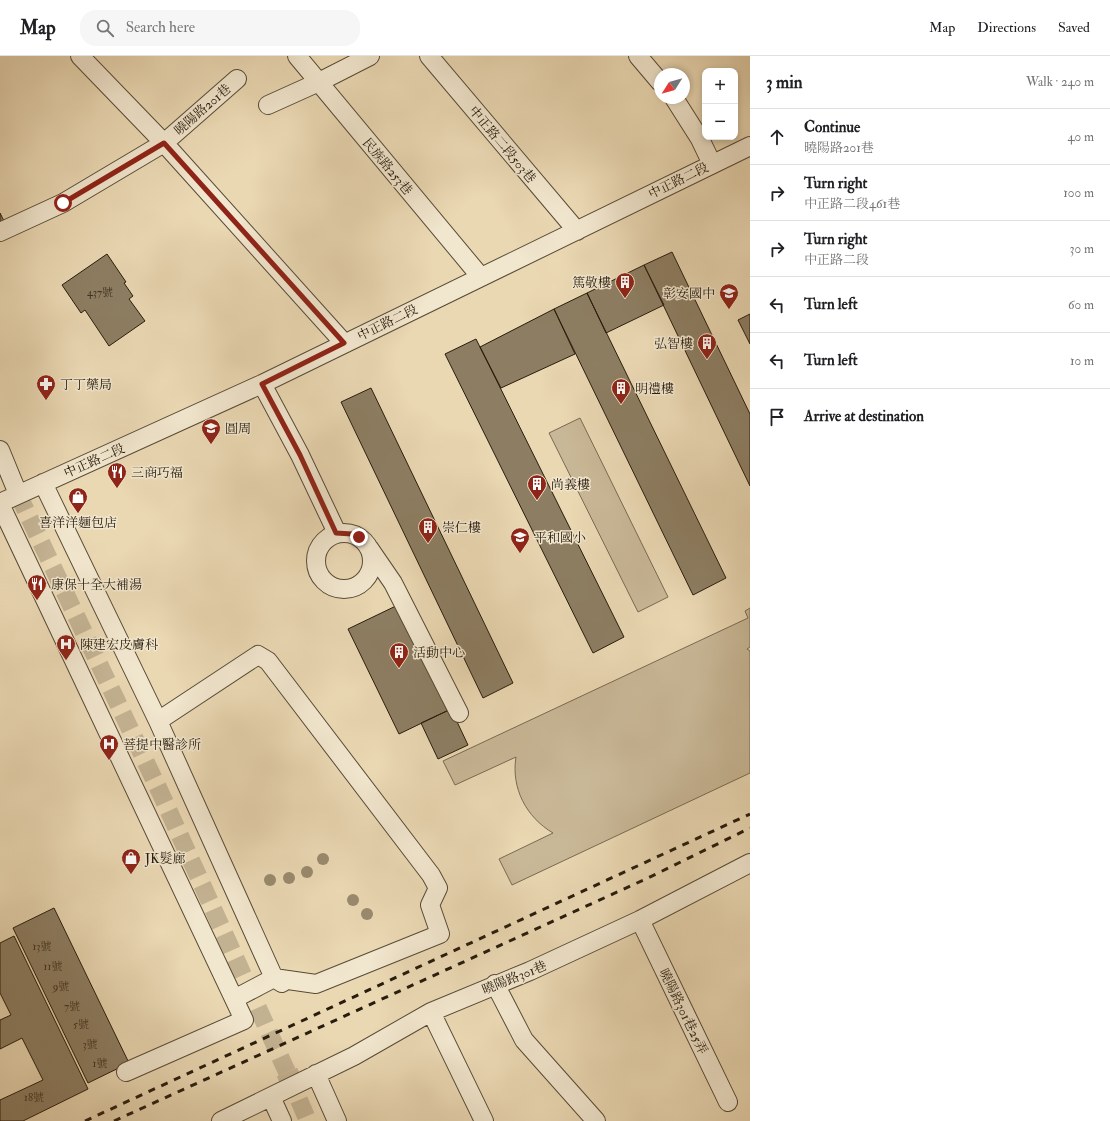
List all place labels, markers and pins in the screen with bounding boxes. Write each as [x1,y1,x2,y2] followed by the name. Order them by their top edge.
[614,271,636,299] building icon: 篤敬樓
[572,275,611,291] place label: 篤敬樓
[718,282,740,310] school or university icon: 彰安國中
[663,286,715,302] place label: 彰安國中
[696,332,718,360] building icon: 弘智樓
[654,336,693,352] place label: 弘智樓
[35,373,57,401] pharmacy icon: 丁丁藥局
[60,377,112,393] place label: 丁丁藥局
[610,377,632,405] building icon: 明禮樓
[635,381,674,397] place label: 明禮樓
[200,417,222,445] school or university icon: 圓周
[225,421,251,437] place label: 圓周
[106,461,128,489] restaurant icon: 三商巧福
[131,465,183,481] place label: 三商巧福
[526,473,548,501] building icon: 尚義樓
[551,477,590,493] place label: 尚義樓
[67,486,89,514] shop icon: 喜洋洋麵包店
[39,515,117,531] place label: 喜洋洋麵包店
[417,516,439,544] building icon: 崇仁樓
[442,520,481,536] place label: 崇仁樓
[509,526,531,554] school or university icon: 平和國小
[534,530,586,546] place label: 平和國小
[26,573,48,601] restaurant icon: 康保十全大補湯
[51,577,142,593] place label: 康保十全大補湯
[55,633,77,661] hospital icon: 陳建宏皮膚科
[80,637,158,653] place label: 陳建宏皮膚科
[388,641,410,669] building icon: 活動中心
[413,645,465,661] place label: 活動中心
[98,733,120,761] hospital icon: 菩提中醫診所
[123,737,201,753] place label: 菩提中醫診所
[120,847,142,875] shop icon: JK髮廊
[144,851,185,867] place label: JK髮廊

